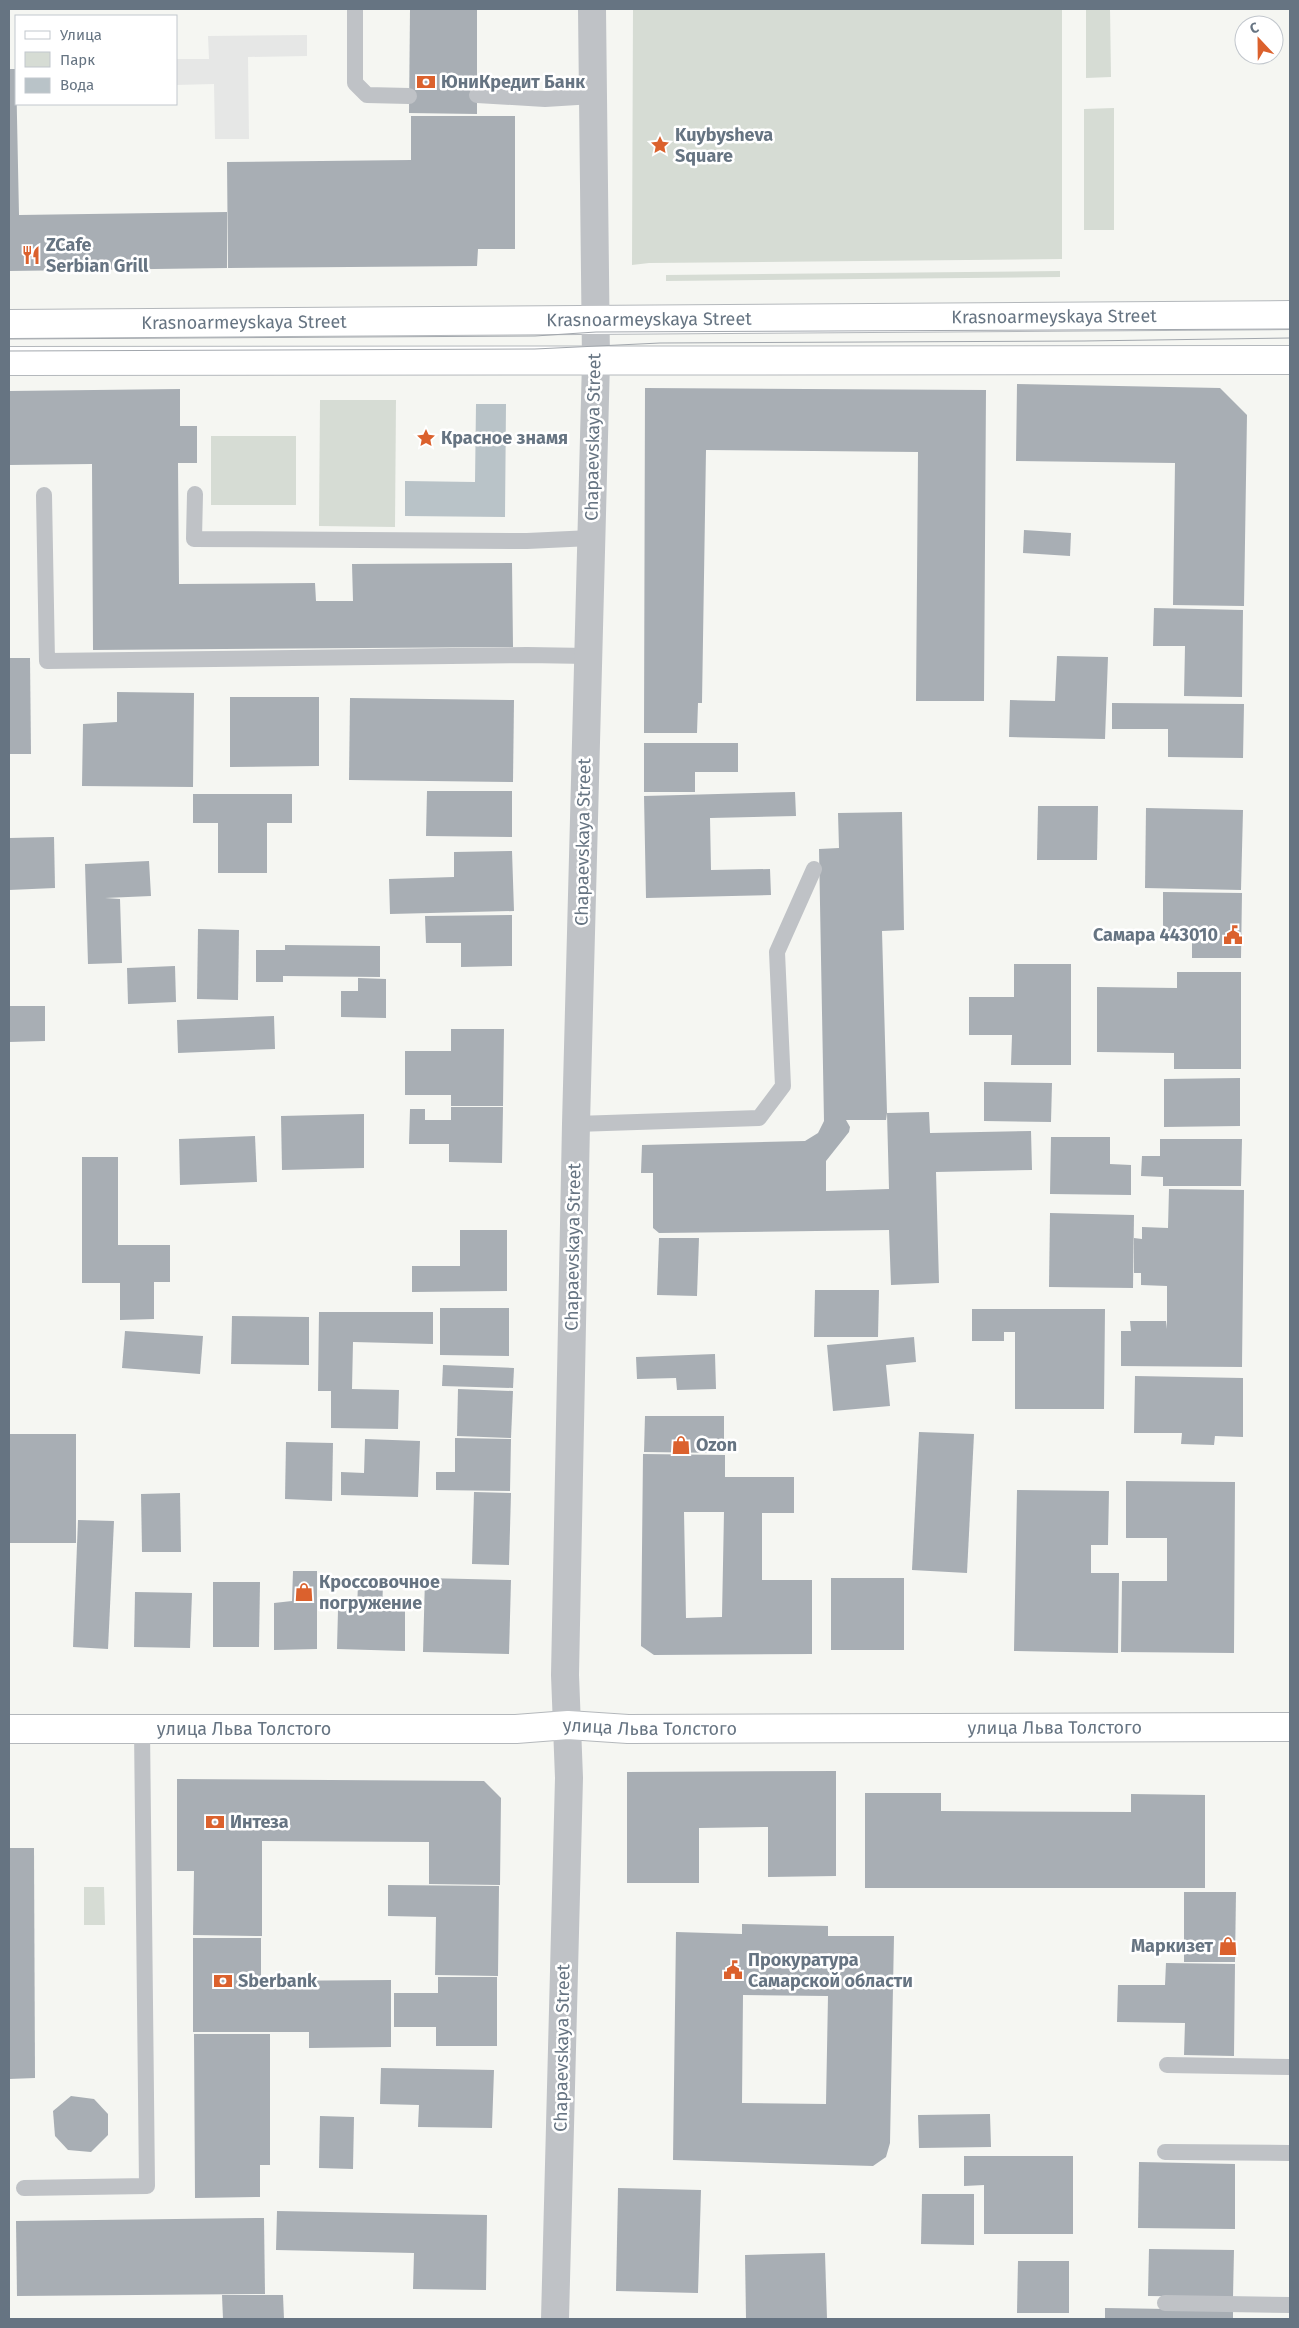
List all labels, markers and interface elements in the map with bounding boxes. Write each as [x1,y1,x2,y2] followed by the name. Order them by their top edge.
[15,15,178,105] legend
[1234,15,1284,65] north arrow
[1247,19,1261,38] text: С
[60,26,102,44] text: Улица
[60,51,95,69] text: Парк
[415,71,437,93] bank icon: ЮниКредит Банк
[441,71,585,93] place label: ЮниКредит Банк
[60,76,94,94] text: Вода
[675,124,773,167] place label: Kuybysheva Square
[649,134,671,156] place icon: Kuybysheva Square
[46,234,149,277] place label: ZCafe Serbian Grill
[20,244,42,266] restaurant icon: ZCafe Serbian Grill
[951,305,1157,328] street label: Krasnoarmeyskaya Street
[546,308,752,331] street label: Krasnoarmeyskaya Street
[141,311,347,334] street label: Krasnoarmeyskaya Street
[581,352,605,521] street label: Chapaevskaya Street
[415,427,437,449] place icon: Красное знамя
[441,427,568,449] place label: Красное знамя
[571,757,595,926] street label: Chapaevskaya Street
[1093,924,1218,946] place label: Самара 443010
[1222,924,1244,946] public building icon: Самара 443010
[561,1162,585,1331] street label: Chapaevskaya Street
[670,1434,692,1456] shop icon: Ozon
[696,1434,737,1456] place label: Ozon
[319,1571,440,1614] place label: Кроссовочное погружение
[293,1581,315,1603] shop icon: Кроссовочное погружение
[562,1714,737,1740] street label: улица Льва Толстого
[968,1716,1142,1739] street label: улица Льва Толстого
[157,1718,331,1740] street label: улица Льва Толстого
[204,1811,226,1833] bank icon: Интеза
[230,1811,289,1833] place label: Интеза
[1131,1935,1214,1957] place label: Маркизет
[1217,1935,1239,1957] shop icon: Маркизет
[748,1949,913,1992] place label: Прокуратура Самарской области
[722,1959,744,1981] public building icon: Прокуратура Самарской области
[550,1963,574,2132] street label: Chapaevskaya Street
[212,1970,234,1992] bank icon: Sberbank
[238,1970,318,1992] place label: Sberbank

